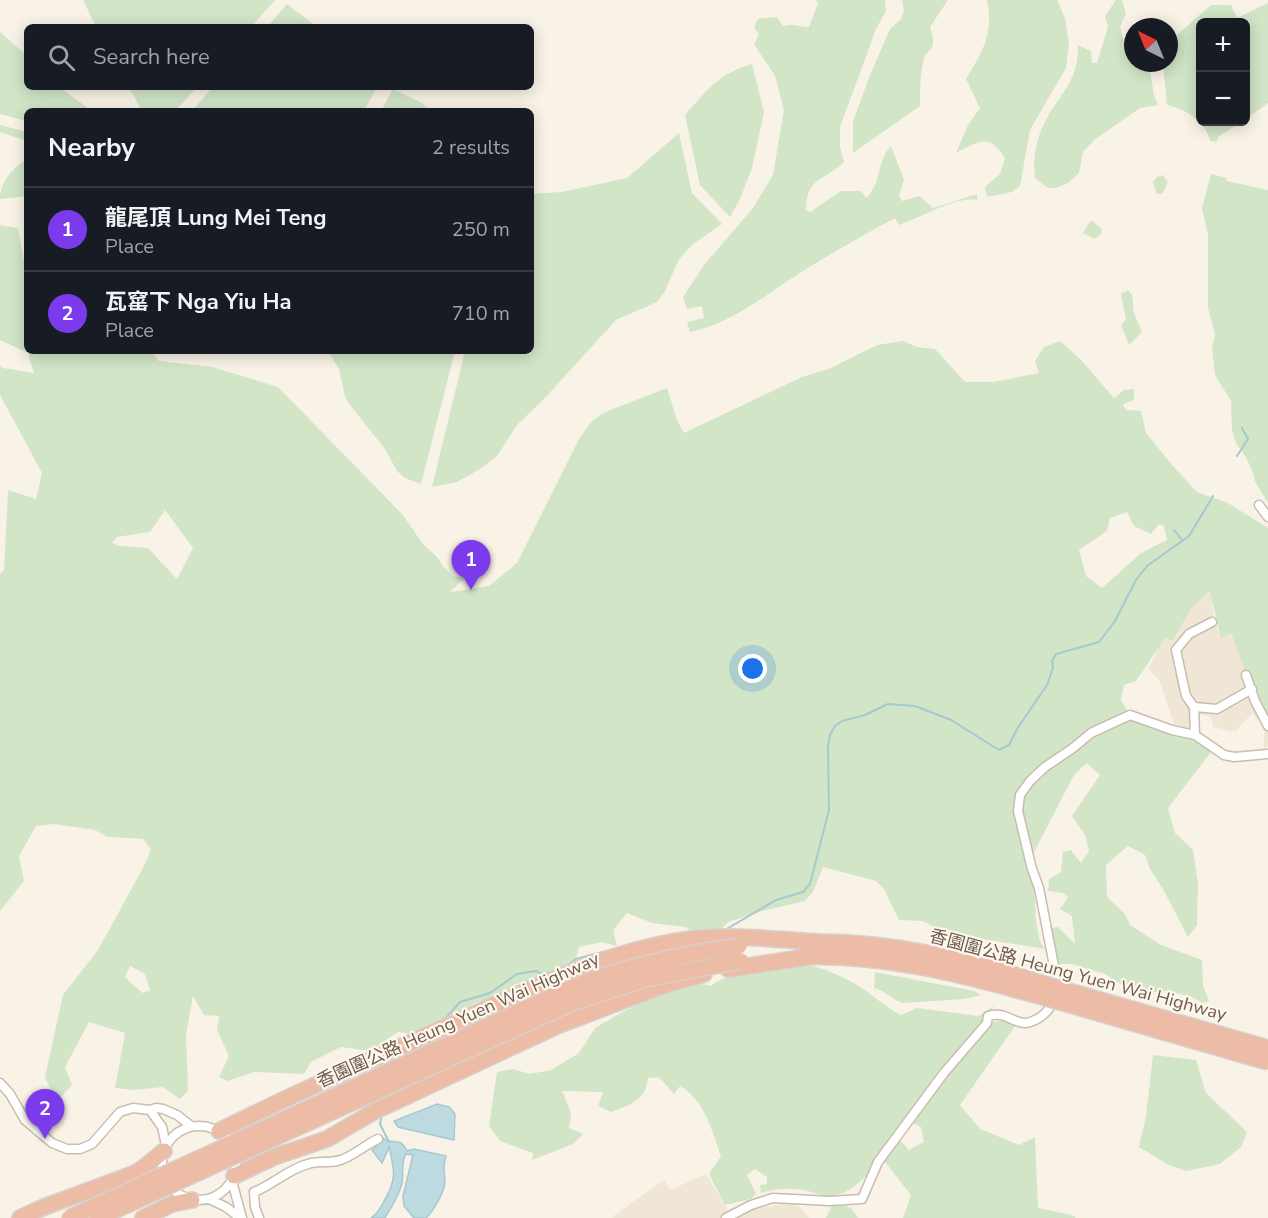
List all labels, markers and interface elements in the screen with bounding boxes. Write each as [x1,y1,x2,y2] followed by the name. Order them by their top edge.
[1124,18,1178,72] north arrow
[1196,18,1250,126] map controls
[1196,18,1250,72] button: +
[24,24,534,90] search box
[45,41,78,74] icon: search
[93,42,210,72] text: Search here
[1196,72,1250,126] button: −
[48,130,135,165] text: Nearby
[432,134,510,161] text: 2 results
[105,203,327,233] text: 龍尾頂 Lung Mei Teng
[62,216,74,243] text: 1
[452,216,510,243] text: 250 m
[105,233,154,260] text: Place
[105,287,292,317] text: 瓦窰下 Nga Yiu Ha
[62,300,74,327] text: 2
[452,300,510,327] text: 710 m
[105,317,154,344] text: Place
[452,540,490,590] pin: 1
[738,654,767,683] your location
[927,924,1230,1026] street label: 香園圍公路 Heung Yuen Wai Highway
[313,946,604,1093] street label: 香園圍公路 Heung Yuen Wai Highway
[26,1090,64,1139] pin: 2

